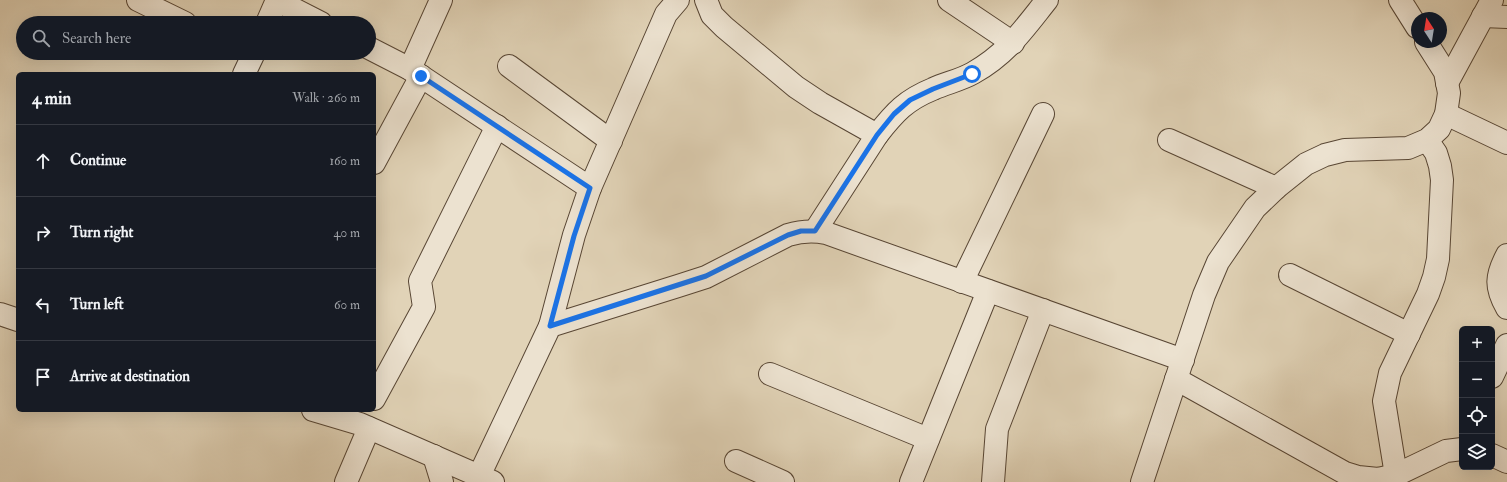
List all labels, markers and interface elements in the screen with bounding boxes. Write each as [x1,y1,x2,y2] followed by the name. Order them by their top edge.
[1411,12,1447,48] north arrow
[16,16,376,60] search box
[30,27,52,49] icon: search
[62,29,131,48] text: Search here
[963,65,981,83] route start
[412,67,430,85] route end
[32,88,71,109] text: 4 min
[292,90,360,106] text: Walk · 260 m
[32,150,54,172] icon: ahead
[70,151,126,170] text: Continue
[329,153,360,169] text: 160 m
[32,222,54,244] icon: right
[70,223,133,242] text: Turn right
[334,225,360,241] text: 40 m
[32,294,54,316] icon: left
[70,295,124,314] text: Turn left
[334,297,360,313] text: 60 m
[1459,326,1495,470] map controls
[1459,326,1495,362] button: +
[1459,362,1495,398] button: −
[32,366,54,388] icon: arrive
[70,367,190,386] text: Arrive at destination
[1459,398,1495,434] button: locate
[1459,434,1495,470] button: layers

